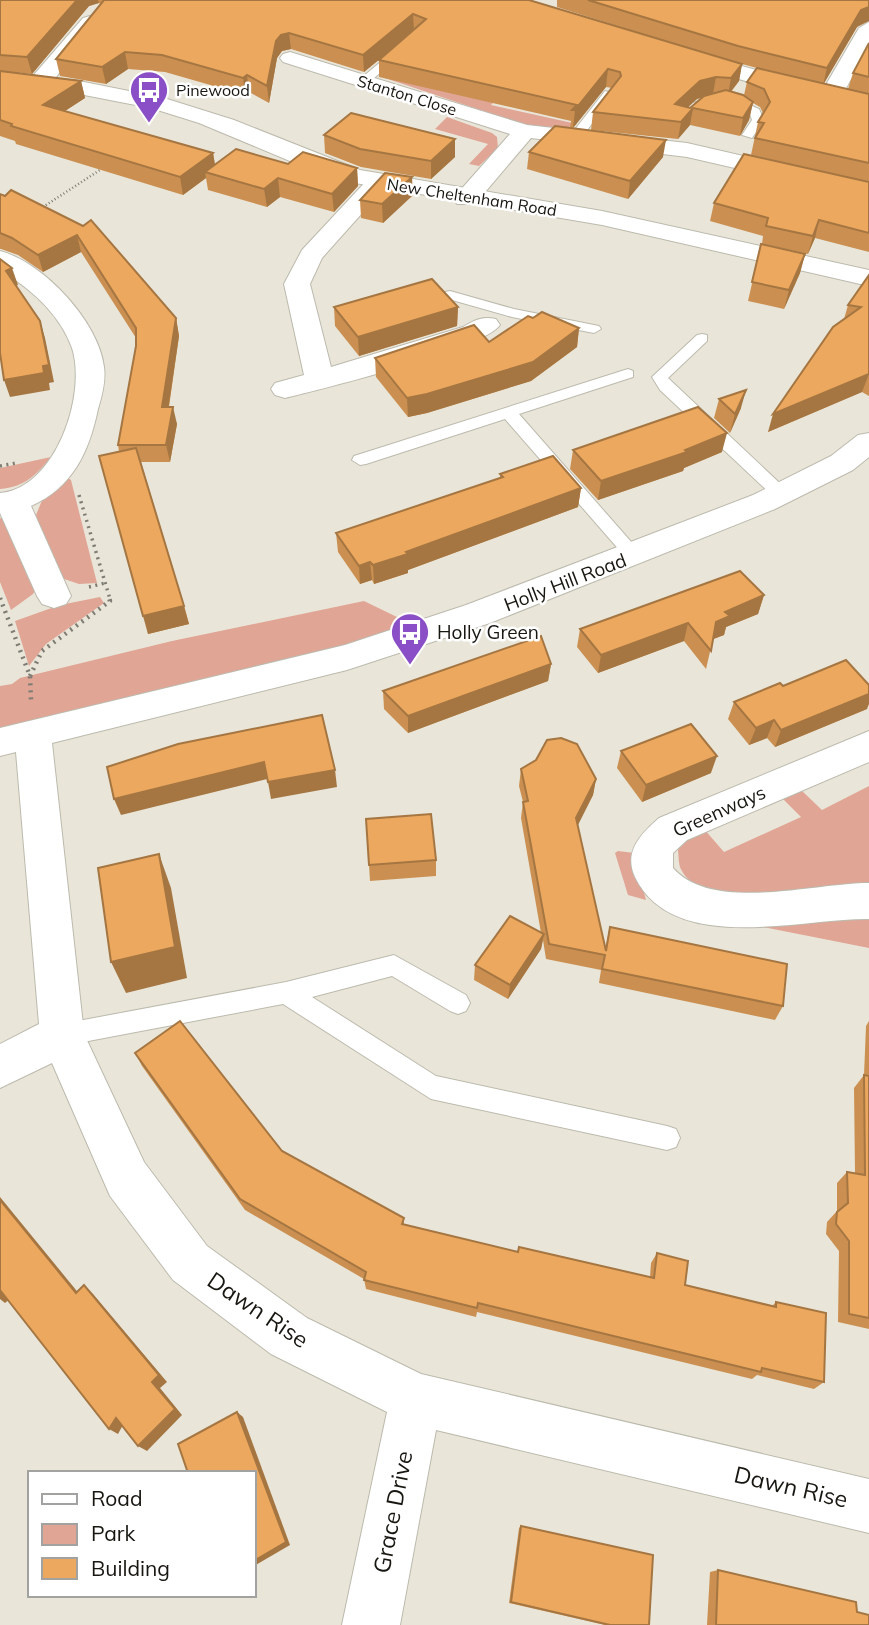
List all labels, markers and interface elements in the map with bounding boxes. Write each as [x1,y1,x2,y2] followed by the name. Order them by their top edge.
[128,69,170,124] bus stop icon: Pinewood
[355,70,459,120] street label: Stanton Close
[176,80,250,100] place label: Pinewood
[386,174,558,220] street label: New Cheltenham Road
[500,548,630,616] street label: Holly Hill Road
[389,611,431,666] bus stop icon: Holly Green
[437,620,539,644] place label: Holly Green
[669,780,769,842] street label: Greenways
[202,1265,314,1354] street label: Dawn Rise
[366,1448,419,1576] street label: Grace Drive
[732,1459,851,1514] street label: Dawn Rise
[28,1471,256,1597] legend
[91,1485,142,1511] text: Road
[91,1520,135,1546] text: Park
[91,1555,170,1581] text: Building

